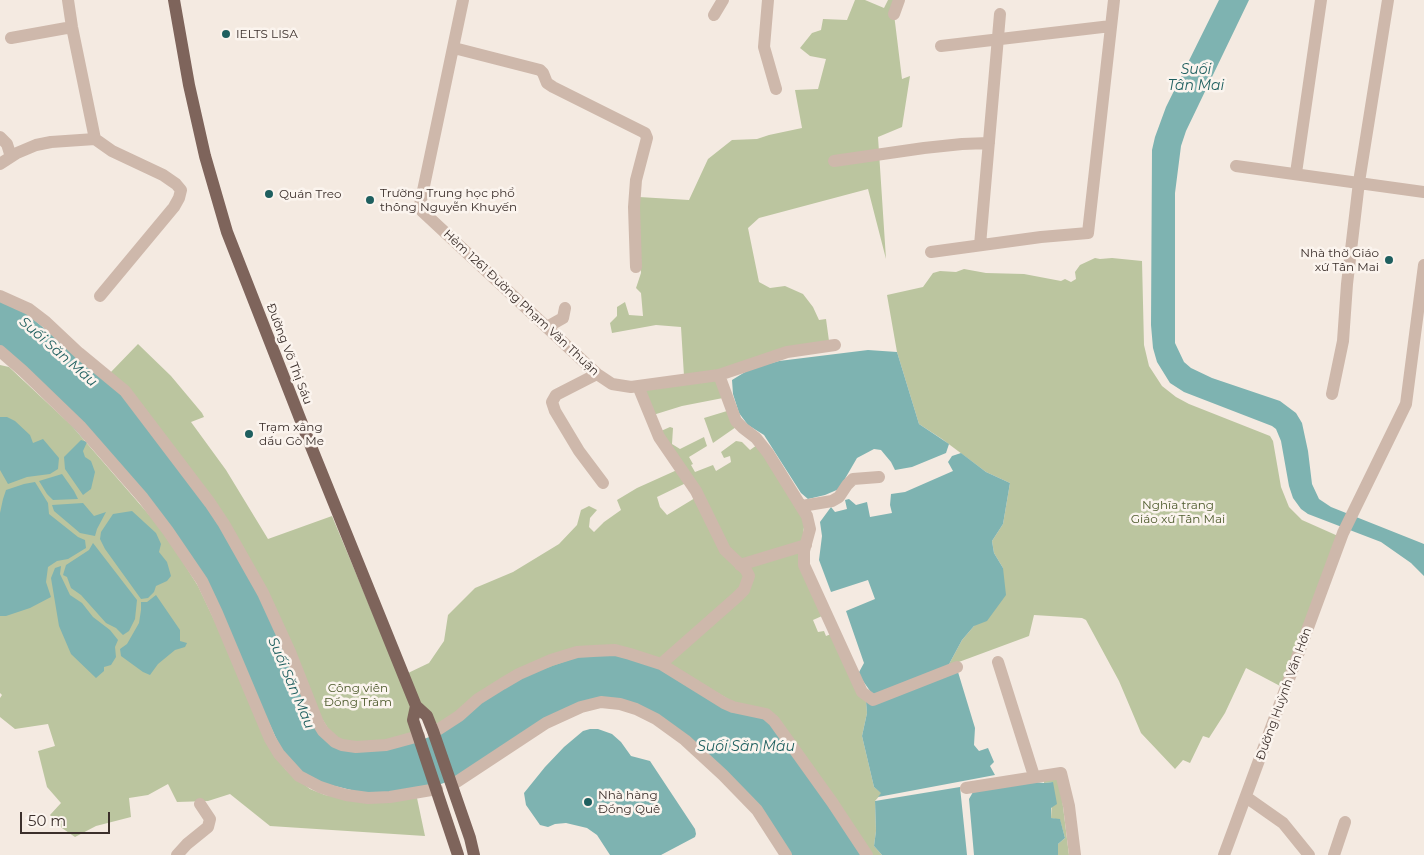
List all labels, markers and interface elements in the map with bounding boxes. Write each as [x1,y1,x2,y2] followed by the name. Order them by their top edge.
[236,27,298,41] place label: IELTS LISA
[220,28,232,40] marker: IELTS LISA
[1168,62,1224,94] water label: Suối Tân Mai
[380,186,517,214] place label: Trường Trung học phổ thông Nguyễn Khuyến
[279,187,342,201] place label: Quán Treo
[263,188,275,200] marker: Quán Treo
[364,194,376,206] marker: Trường Trung học phổ thông Nguyễn Khuyến
[440,227,602,379] street label: Hẻm 1261 Đường Phạm Văn Thuận
[1300,246,1379,274] place label: Nhà thờ Giáo xứ Tân Mai
[1383,254,1395,266] marker: Nhà thờ Giáo xứ Tân Mai
[263,301,315,407] street label: Đường Võ Thị Sáu
[16,314,100,390] water label: Suối Săn Máu
[259,420,324,448] place label: Trạm xăng dầu Gò Me
[243,428,255,440] marker: Trạm xăng dầu Gò Me
[1131,498,1225,526] park label: Nghĩa trang Giáo xứ Tân Mai
[1253,626,1315,762] street label: Đường Huỳnh Văn Hớn
[264,635,318,731] water label: Suối Săn Máu
[324,681,392,709] park label: Công viên Đồng Tràm
[697,739,795,755] water label: Suối Săn Máu
[598,788,660,816] place label: Nhà hàng Đồng Quê
[582,796,594,808] marker: Nhà hàng Đồng Quê
[22,802,112,834] scale bar
[28,811,66,830] text: 50 m

